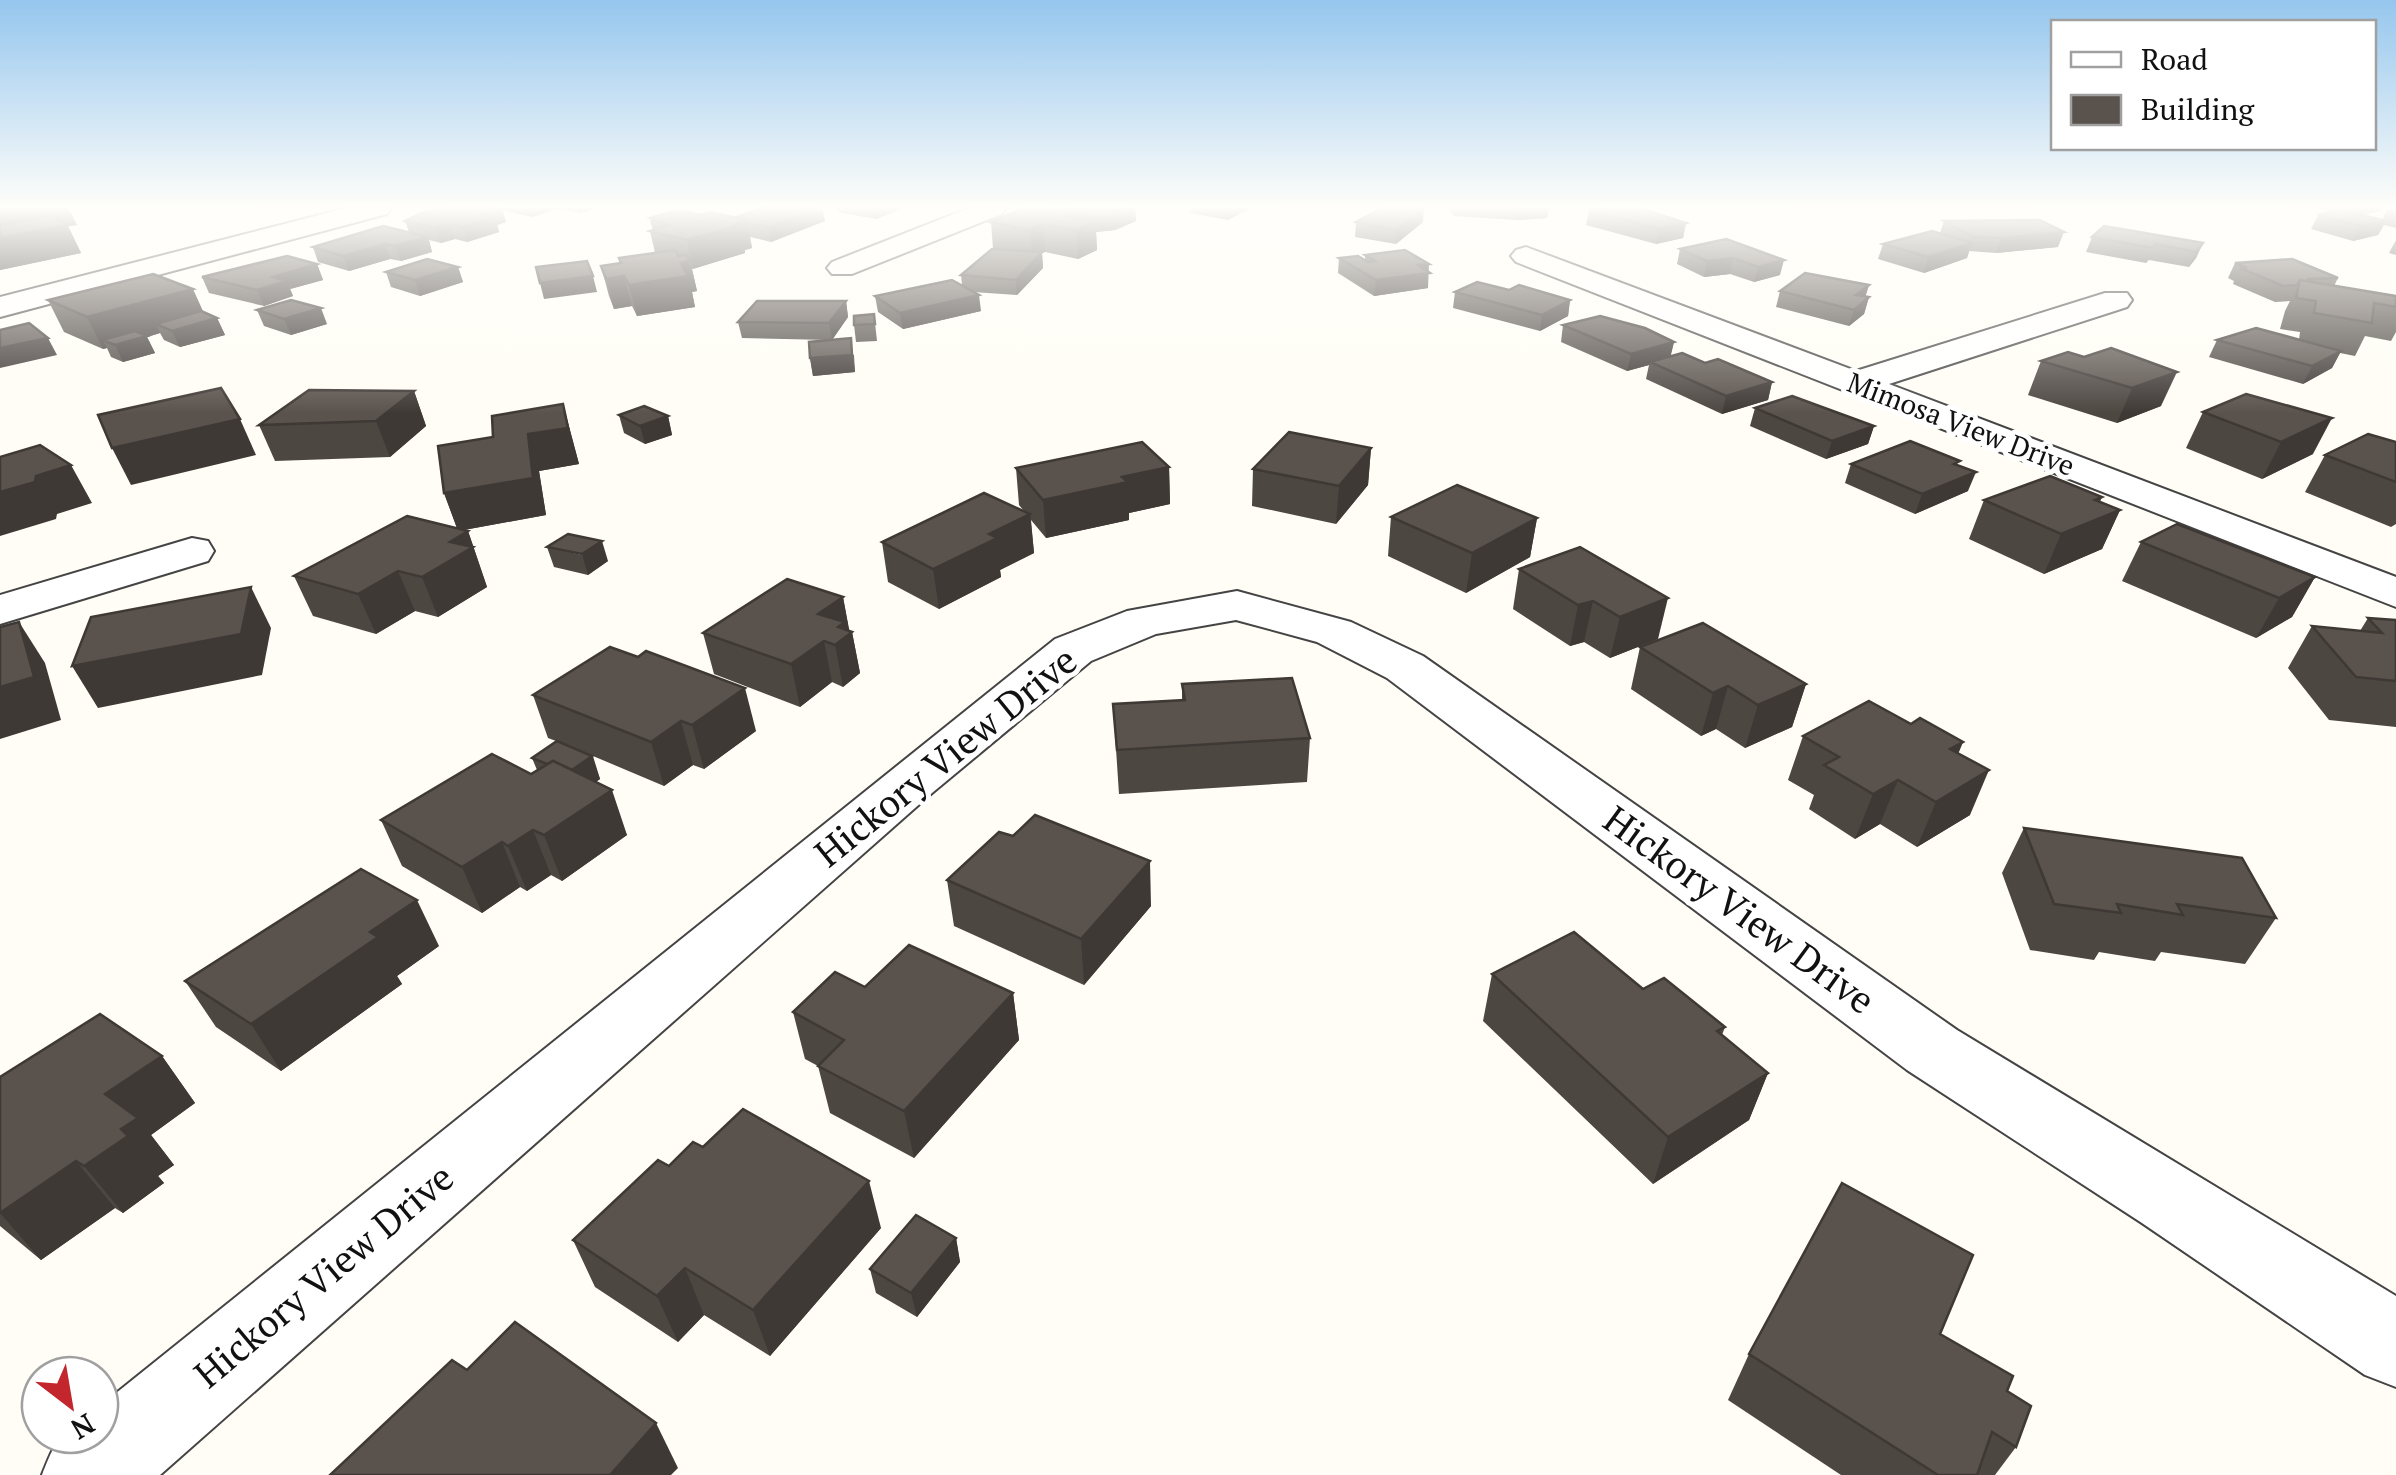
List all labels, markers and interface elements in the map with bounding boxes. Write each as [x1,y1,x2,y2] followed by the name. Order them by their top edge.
[2051,20,2376,150] legend
[2141,39,2208,79] text: Road
[2141,89,2255,129] text: Building
[1842,363,2080,484] street label: Mimosa View Drive
[804,635,1087,877] street label: Hickory View Drive
[1594,794,1885,1025] street label: Hickory View Drive
[183,1152,463,1398] street label: Hickory View Drive
[20,1355,120,1455] north arrow
[65,1406,102,1448] text: N

